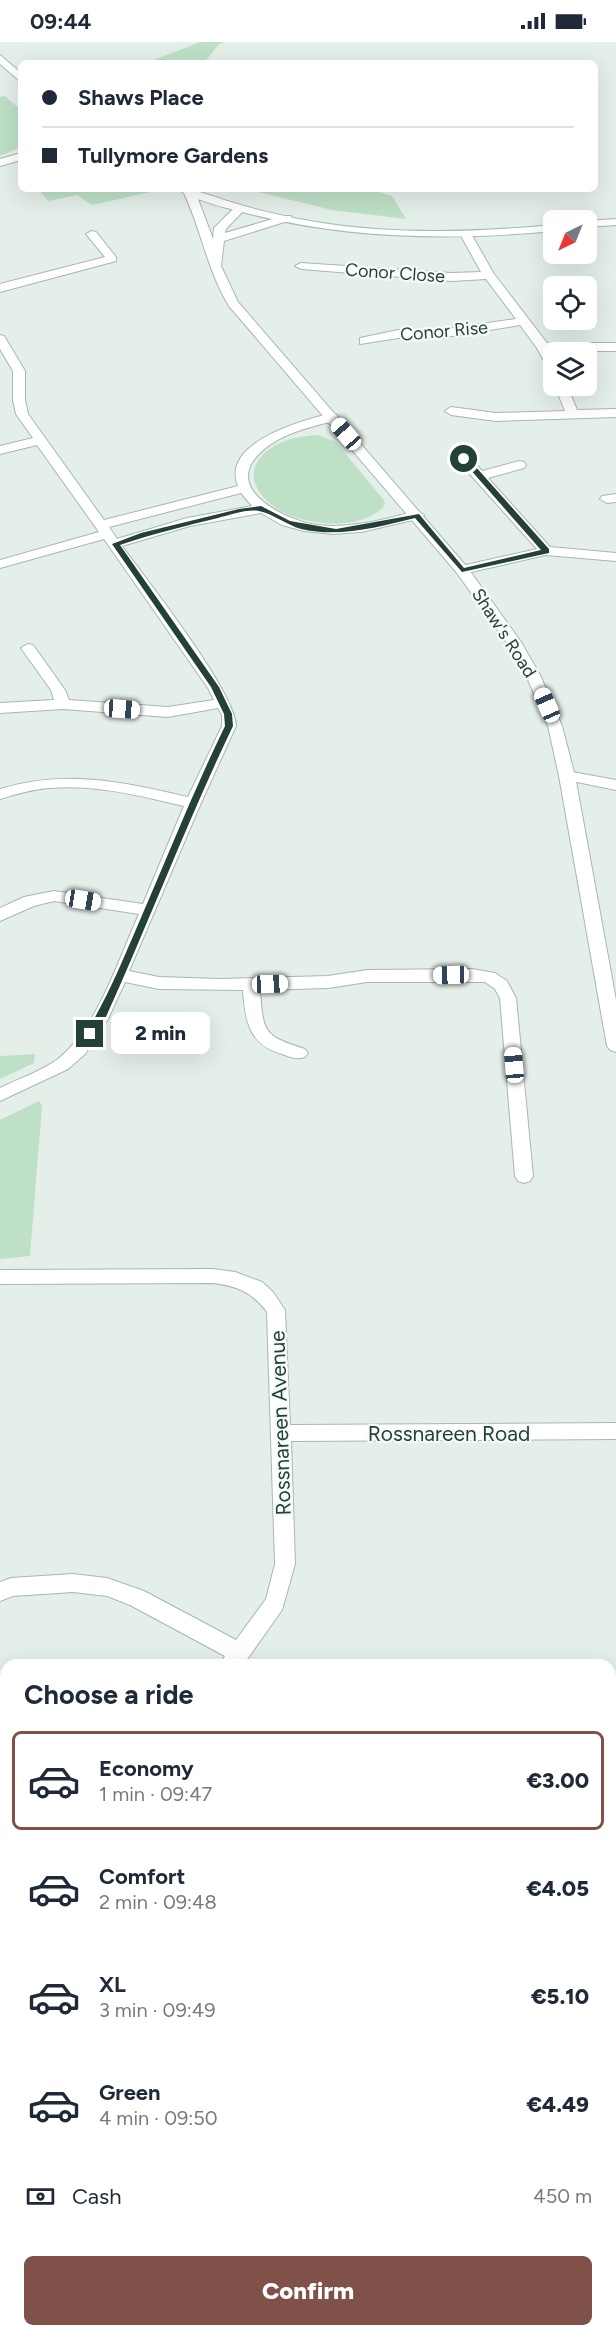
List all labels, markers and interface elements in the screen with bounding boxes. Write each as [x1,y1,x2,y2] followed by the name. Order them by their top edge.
[30,8,92,35] text: 09:44
[78,84,204,111] text: Shaws Place
[78,142,268,169] text: Tullymore Gardens
[543,210,597,264] north arrow
[543,210,597,396] map controls
[344,259,446,287] street label: Conor Close
[543,276,597,330] button: locate
[399,316,489,346] street label: Conor Rise
[543,342,597,396] button: layers
[327,415,365,453] car
[450,445,477,472] route start
[467,584,541,682] street label: Shaw's Road
[531,685,563,725] car
[103,699,141,719] car
[64,888,102,912] car
[433,966,469,984] car
[252,974,288,994] car
[111,1013,210,1055] callout: 2 min
[76,1020,103,1047] route end
[135,1021,186,1045] text: 2 min
[503,1046,525,1084] car
[264,1330,296,1516] street label: Rossnareen Avenue
[368,1421,530,1446] street label: Rossnareen Road
[24,1678,193,1711] text: Choose a ride
[27,1754,81,1808] icon: car
[99,1755,194,1782] text: Economy
[526,1767,589,1794] text: €3.00
[99,1782,212,1806] text: 1 min · 09:47
[27,1862,81,1916] icon: car
[99,1863,185,1890] text: Comfort
[526,1875,589,1902] text: €4.05
[99,1890,217,1914] text: 2 min · 09:48
[27,1970,81,2024] icon: car
[99,1971,126,1998] text: XL
[531,1983,589,2010] text: €5.10
[99,1998,216,2022] text: 3 min · 09:49
[27,2078,81,2132] icon: car
[99,2079,161,2106] text: Green
[526,2091,589,2118] text: €4.49
[99,2106,218,2130] text: 4 min · 09:50
[24,2180,57,2213] icon: cash
[72,2183,122,2210] text: Cash
[533,2184,592,2208] text: 450 m
[24,2256,592,2325] button: Confirm

